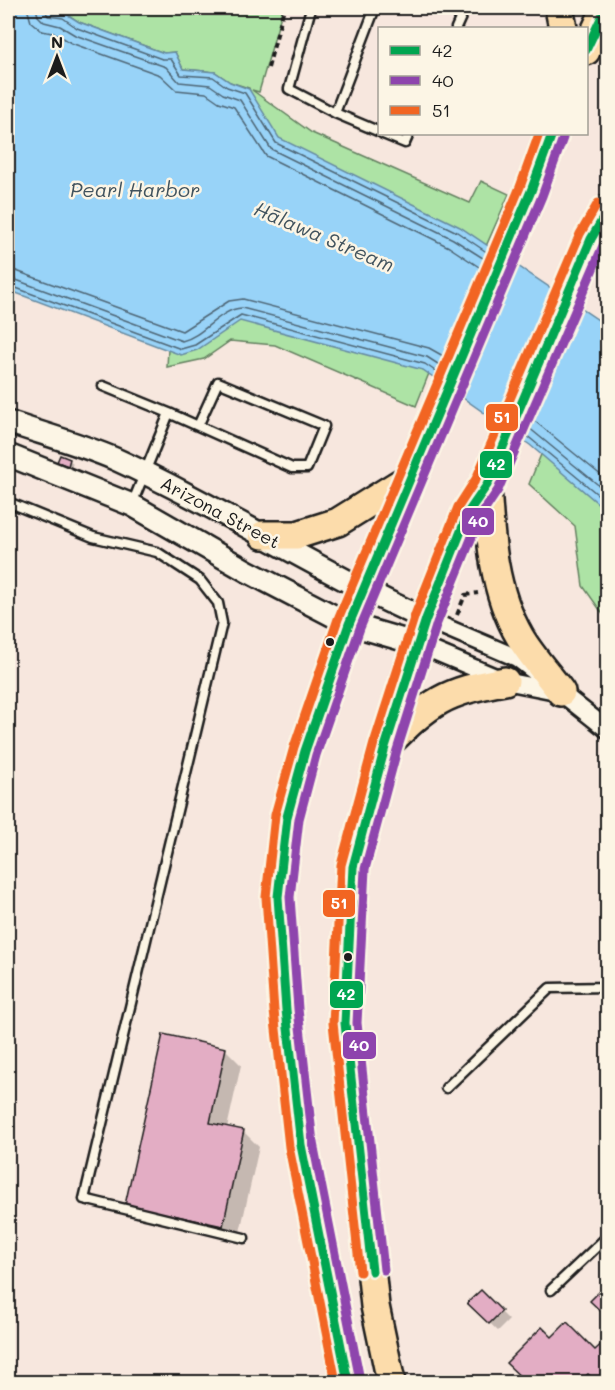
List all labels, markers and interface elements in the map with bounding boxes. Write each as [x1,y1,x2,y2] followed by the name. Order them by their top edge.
[27,27,87,87] north arrow
[378,27,588,135] legend
[51,31,63,52] text: N
[432,38,453,62] text: 42
[432,68,454,92] text: 40
[432,98,451,122] text: 51
[70,176,200,202] water label: Pearl Harbor
[251,195,398,277] water label: Hālawa Stream
[485,403,519,432] line badge: 51
[494,406,510,427] text: 51
[479,450,513,479] line badge: 42
[486,453,506,474] text: 42
[157,471,284,554] street label: Arizona Street
[461,507,495,536] line badge: 40
[468,510,488,531] text: 40
[324,636,336,648] unlabelled marker
[322,889,356,918] line badge: 51
[331,892,347,913] text: 51
[342,951,354,963] unlabelled marker
[329,980,364,1009] line badge: 42
[336,983,356,1004] text: 42
[342,1031,377,1060] line badge: 40
[349,1034,369,1055] text: 40

